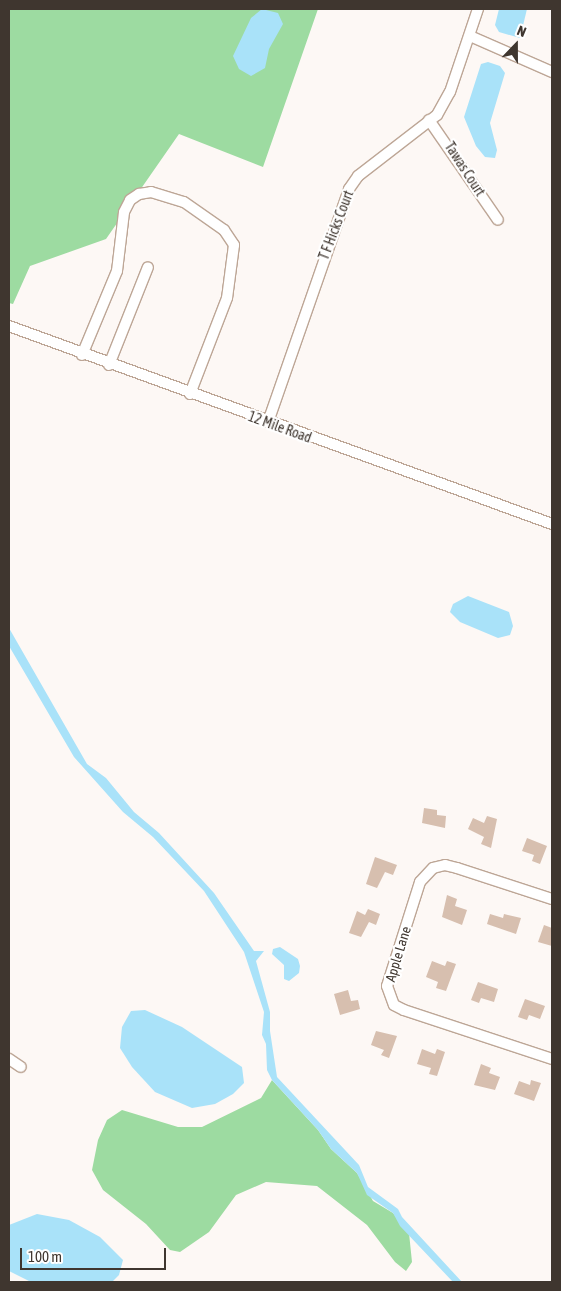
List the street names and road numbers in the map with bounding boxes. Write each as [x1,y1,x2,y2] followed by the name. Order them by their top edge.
[441,139,489,199] street label: Tawas Court
[315,188,357,262] street label: T F Hicks Court
[246,408,314,446] street label: 12 Mile Road
[382,924,414,984] street label: Apple Lane

